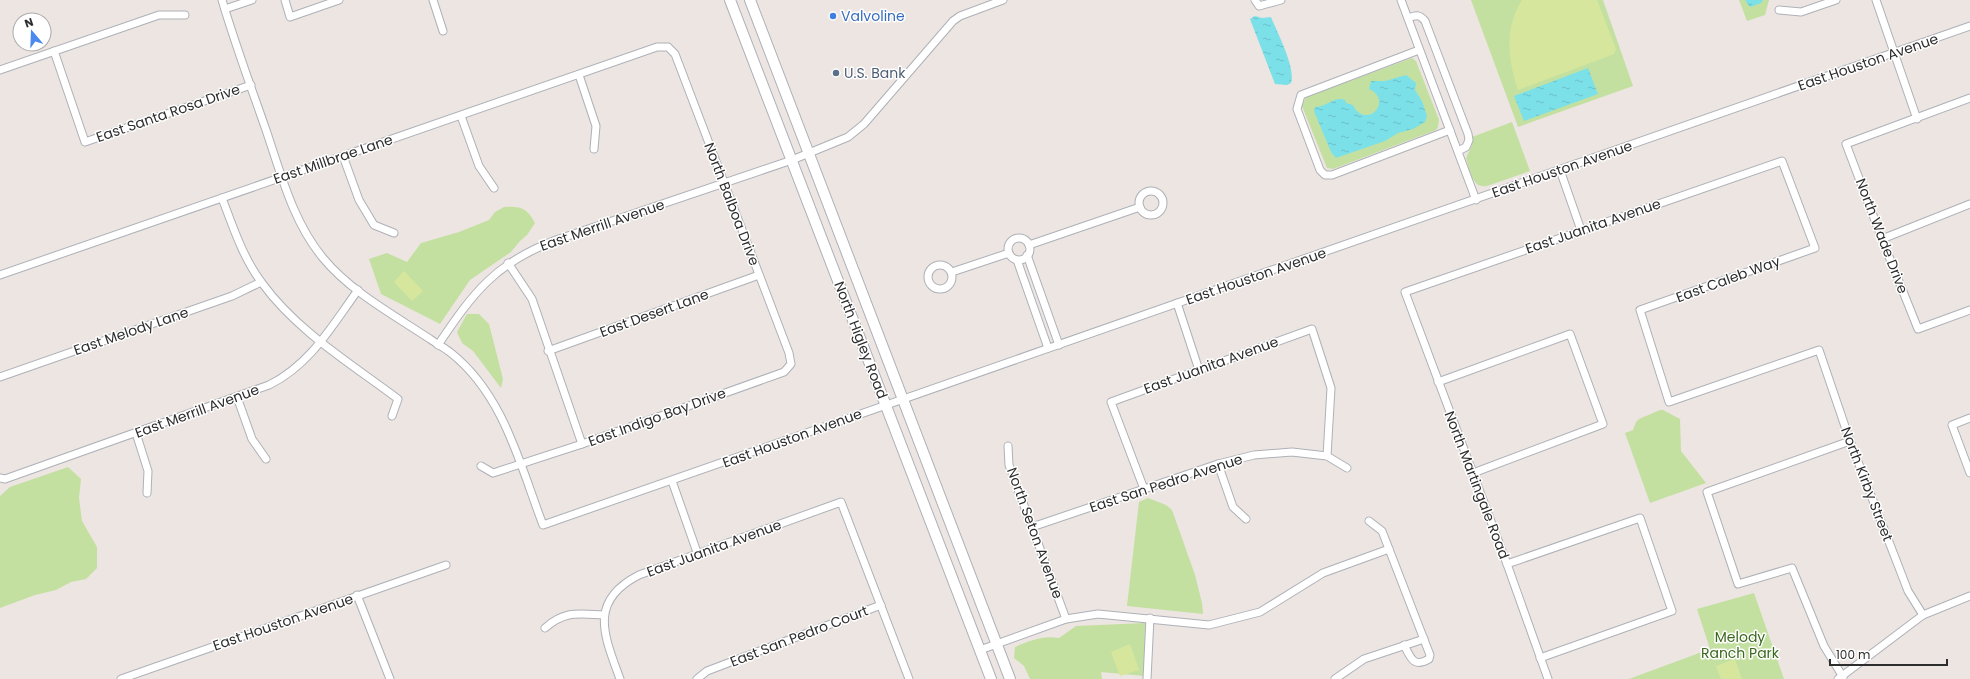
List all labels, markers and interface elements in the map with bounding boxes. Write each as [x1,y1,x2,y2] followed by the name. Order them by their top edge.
[841,6,905,26] place label: Valvoline
[828,11,838,21] marker: Valvoline
[12,12,52,52] north arrow
[22,14,35,31] text: N
[1795,29,1941,95] street label: East Houston Avenue
[844,63,906,83] place label: U.S. Bank
[831,68,841,78] marker: U.S. Bank
[93,79,243,147] street label: East Santa Rosa Drive
[271,129,396,189] street label: East Millbrae Lane
[1489,136,1635,202] street label: East Houston Avenue
[699,140,765,269] street label: North Balboa Drive
[1851,175,1913,297] street label: North Wade Drive
[1523,193,1664,259] street label: East Juanita Avenue
[537,194,667,256] street label: East Merrill Avenue
[1183,243,1329,309] street label: East Houston Avenue
[1673,251,1783,307] street label: East Caleb Way
[829,278,893,402] street label: North Higley Road
[597,284,712,342] street label: East Desert Lane
[71,302,191,360] street label: East Melody Lane
[1141,331,1281,399] street label: East Juanita Avenue
[132,379,262,443] street label: East Merrill Avenue
[585,383,729,451] street label: East Indigo Bay Drive
[719,403,865,473] street label: East Houston Avenue
[1439,408,1515,562] street label: North Martingale Road
[1836,424,1898,544] street label: North Kirby Street
[1087,449,1245,517] street label: East San Pedro Avenue
[1002,465,1068,602] street label: North Seton Avenue
[644,514,784,582] street label: East Juanita Avenue
[210,589,356,655] street label: East Houston Avenue
[727,600,871,672] street label: East San Pedro Court
[1701,627,1780,663] park label: Melody Ranch Park
[1830,641,1947,667] scale bar
[1836,646,1870,663] text: 100 m

